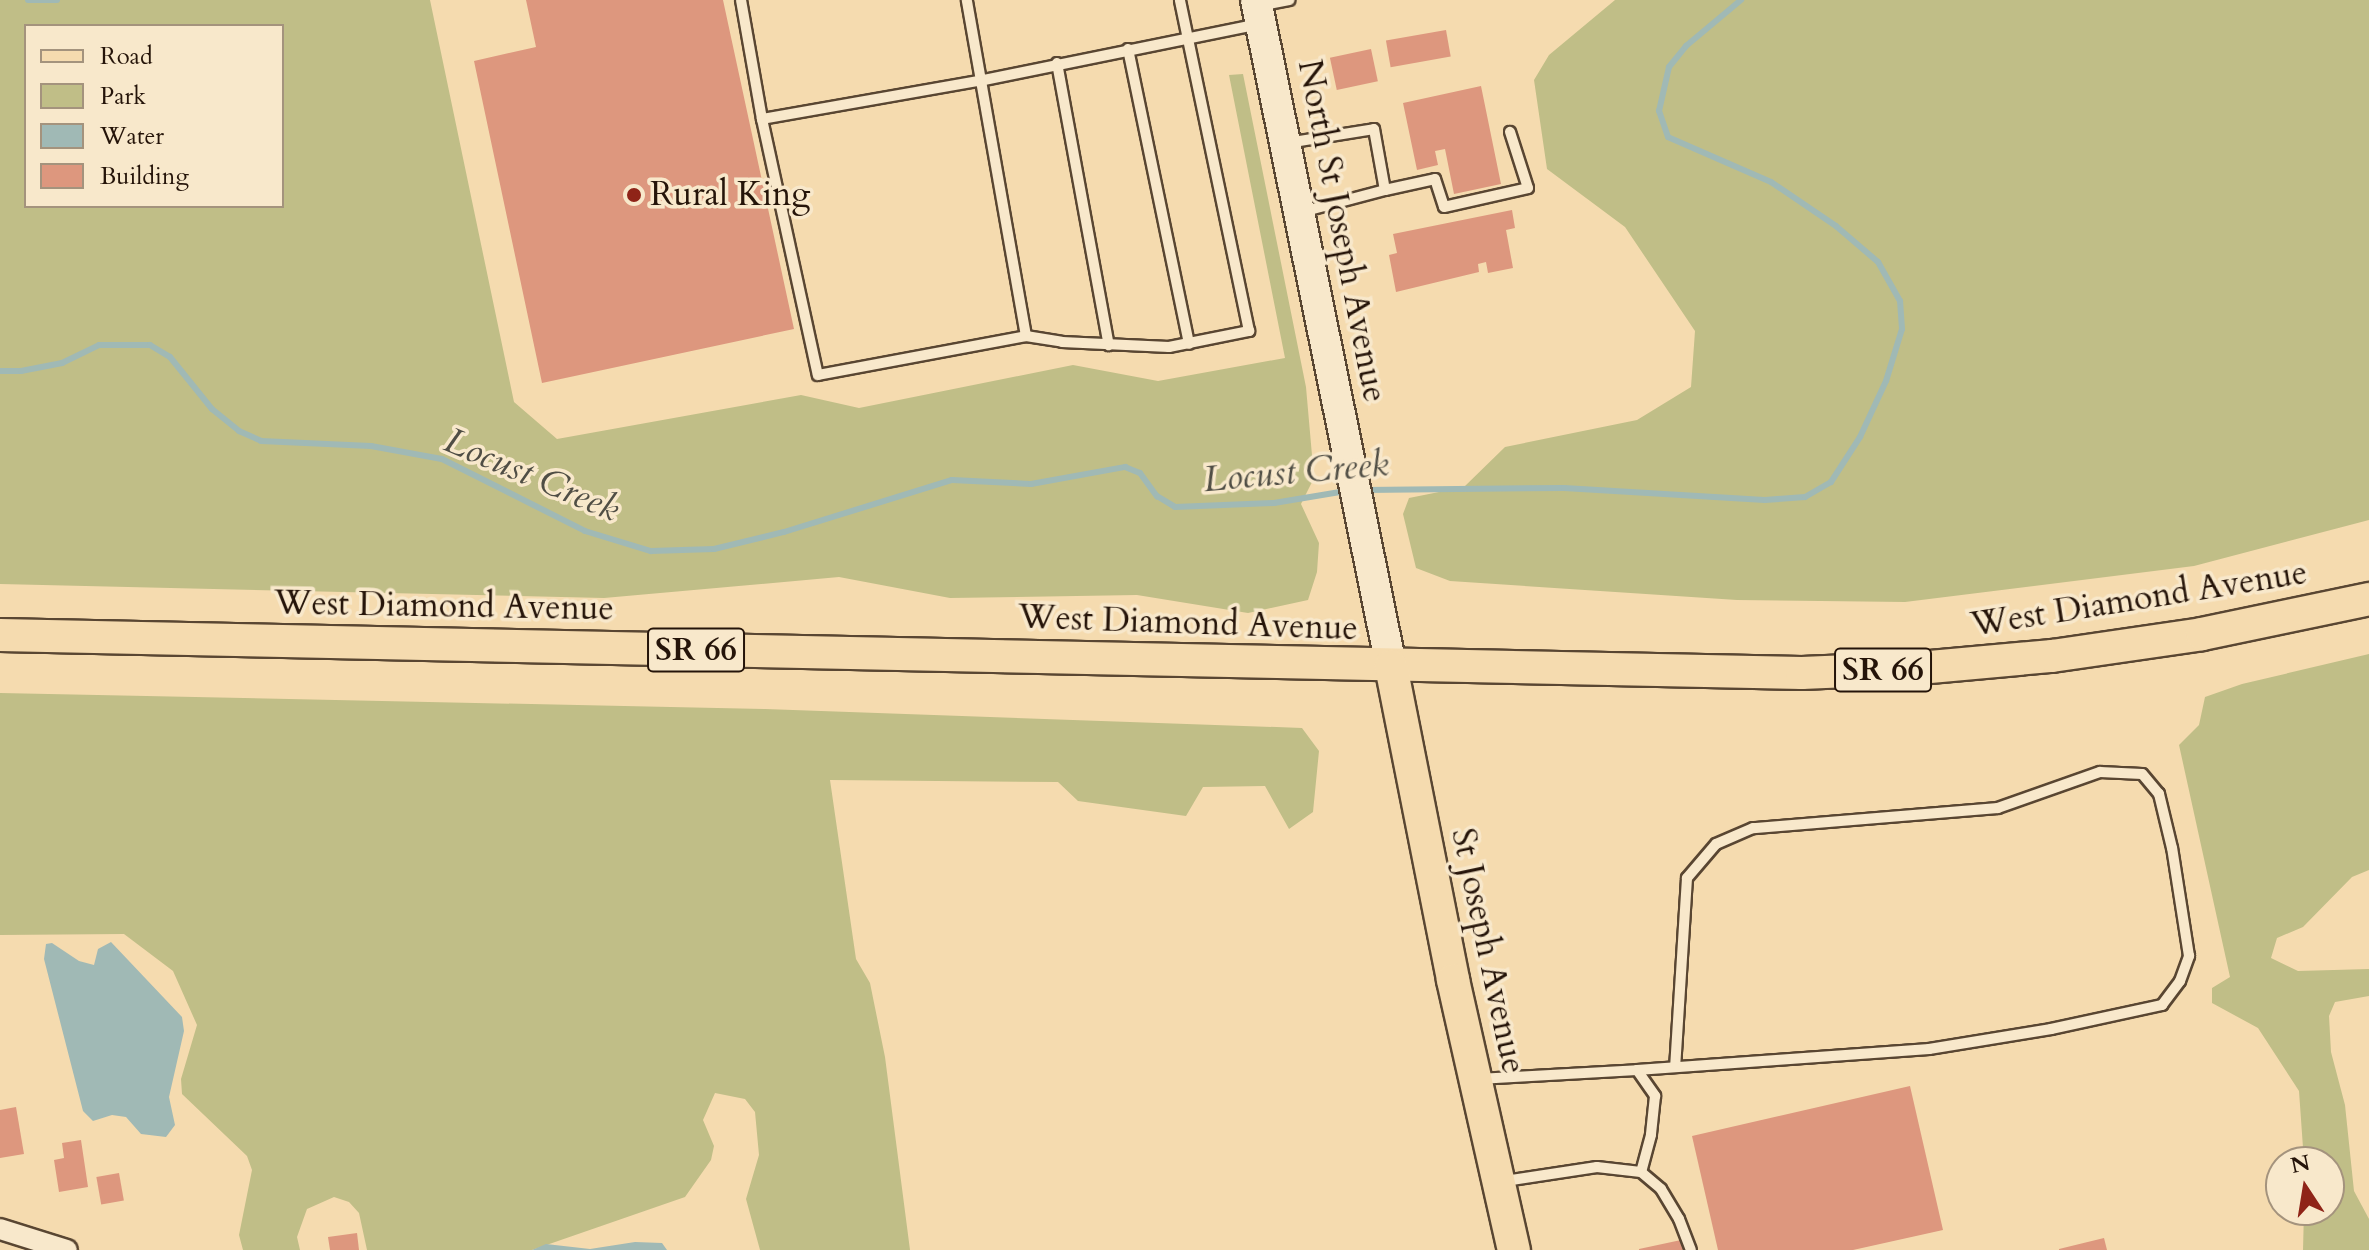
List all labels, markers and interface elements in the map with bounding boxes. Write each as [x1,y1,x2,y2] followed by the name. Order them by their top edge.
[24,24,284,208] legend
[100,40,153,73] text: Road
[1289,56,1395,406] street label: North St Joseph Avenue
[100,80,146,113] text: Park
[100,120,164,153] text: Water
[100,160,189,193] text: Building
[650,175,810,215] place label: Rural King
[625,186,643,204] marker: Rural King
[438,419,626,531] water label: Locust Creek
[1202,442,1390,502] water label: Locust Creek
[1968,552,2310,646] street label: West Diamond Avenue
[274,583,614,629] street label: West Diamond Avenue
[1017,597,1359,649] street label: West Diamond Avenue
[646,622,746,678] road number: SR 66
[1833,642,1933,698] road number: SR 66
[1442,825,1534,1077] street label: St Joseph Avenue
[2265,1146,2345,1226] north arrow
[2288,1148,2313,1181] text: N

